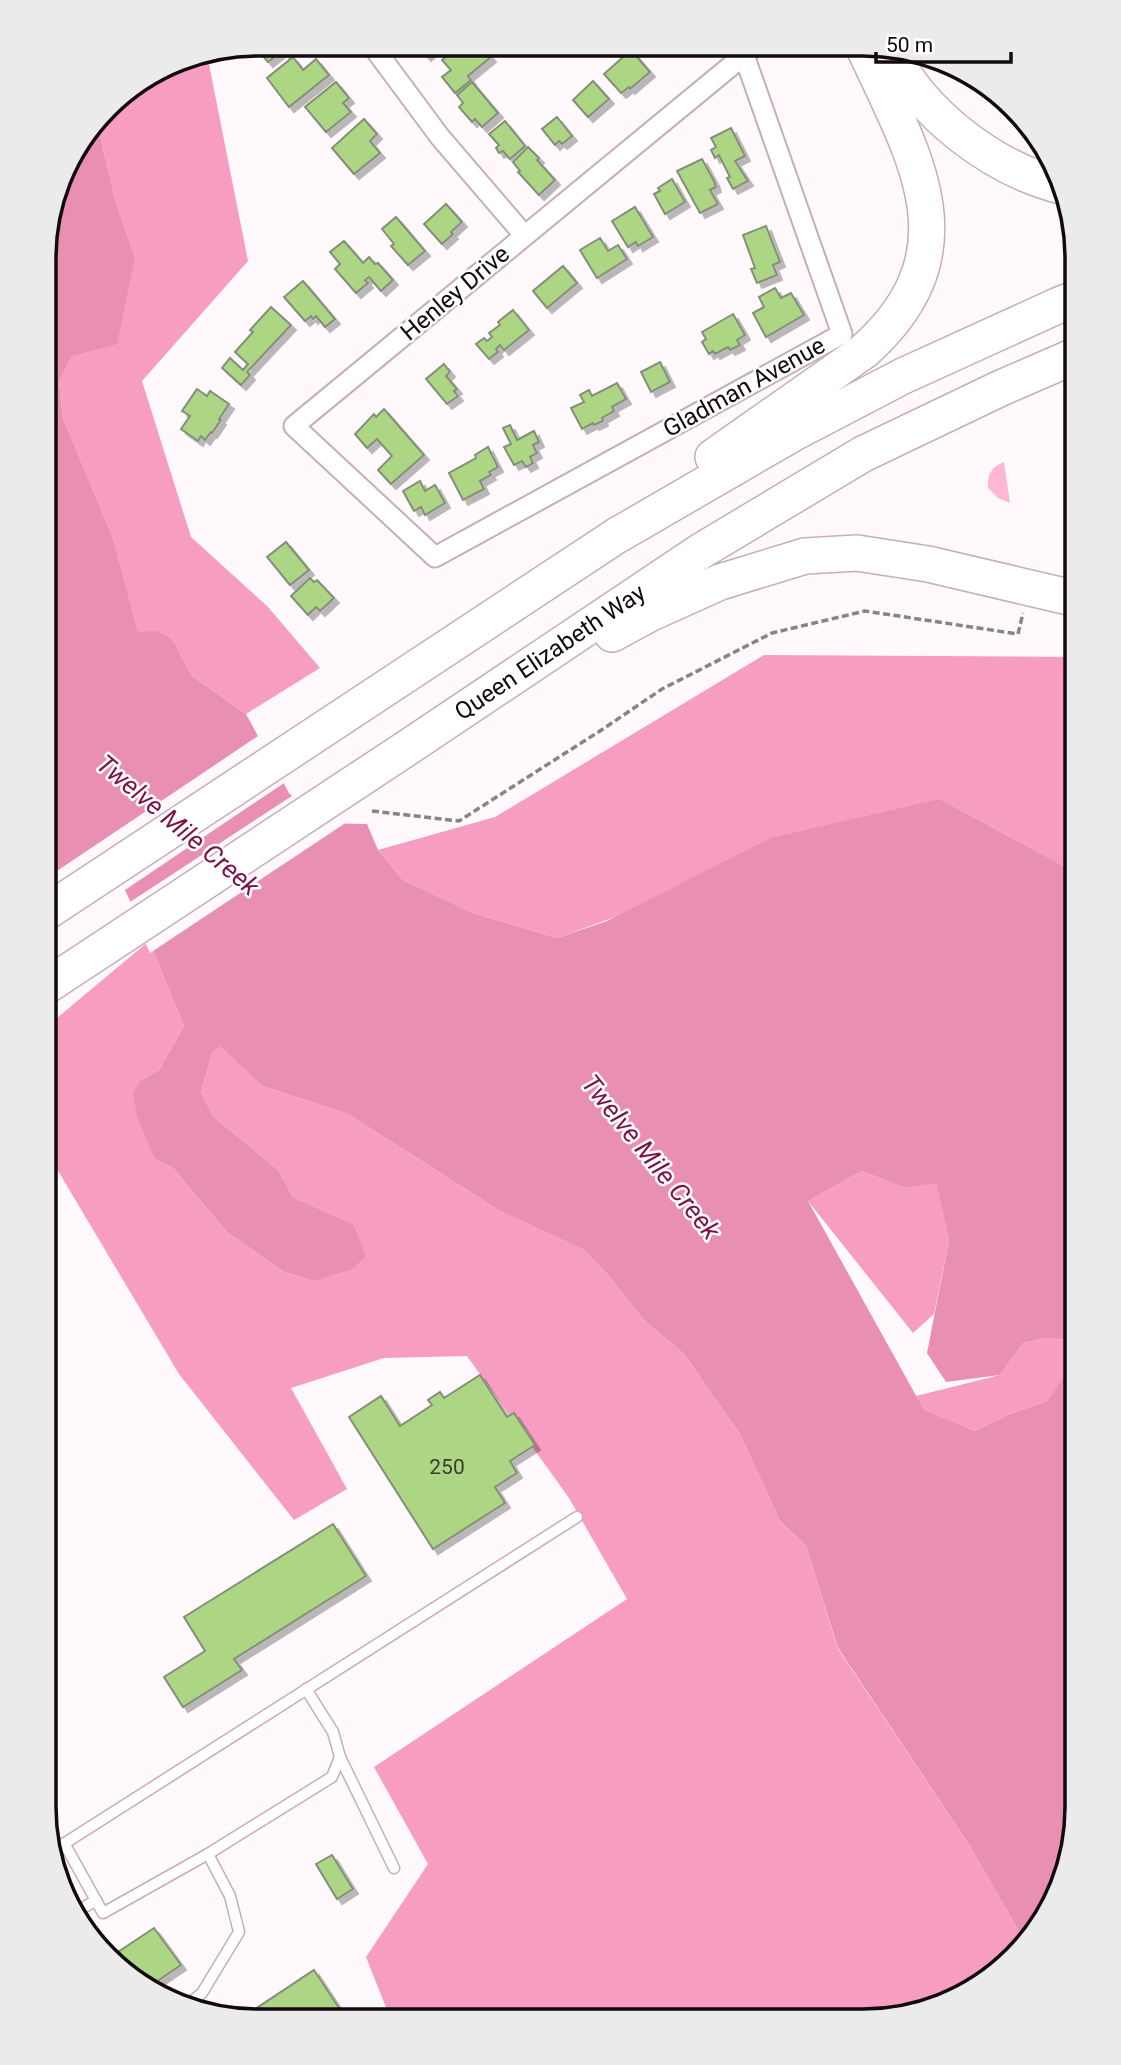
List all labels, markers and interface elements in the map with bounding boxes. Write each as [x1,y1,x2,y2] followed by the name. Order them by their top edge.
[876,21,1011,65] scale bar
[886,33,933,57] text: 50 m
[395,240,515,346] street label: Henley Drive
[658,331,830,443] street label: Gladman Avenue
[450,578,651,726] street label: Queen Elizabeth Way
[91,748,266,902] water label: Twelve Mile Creek
[576,1069,727,1246] water label: Twelve Mile Creek
[429,1455,465,1479] house number: 250

